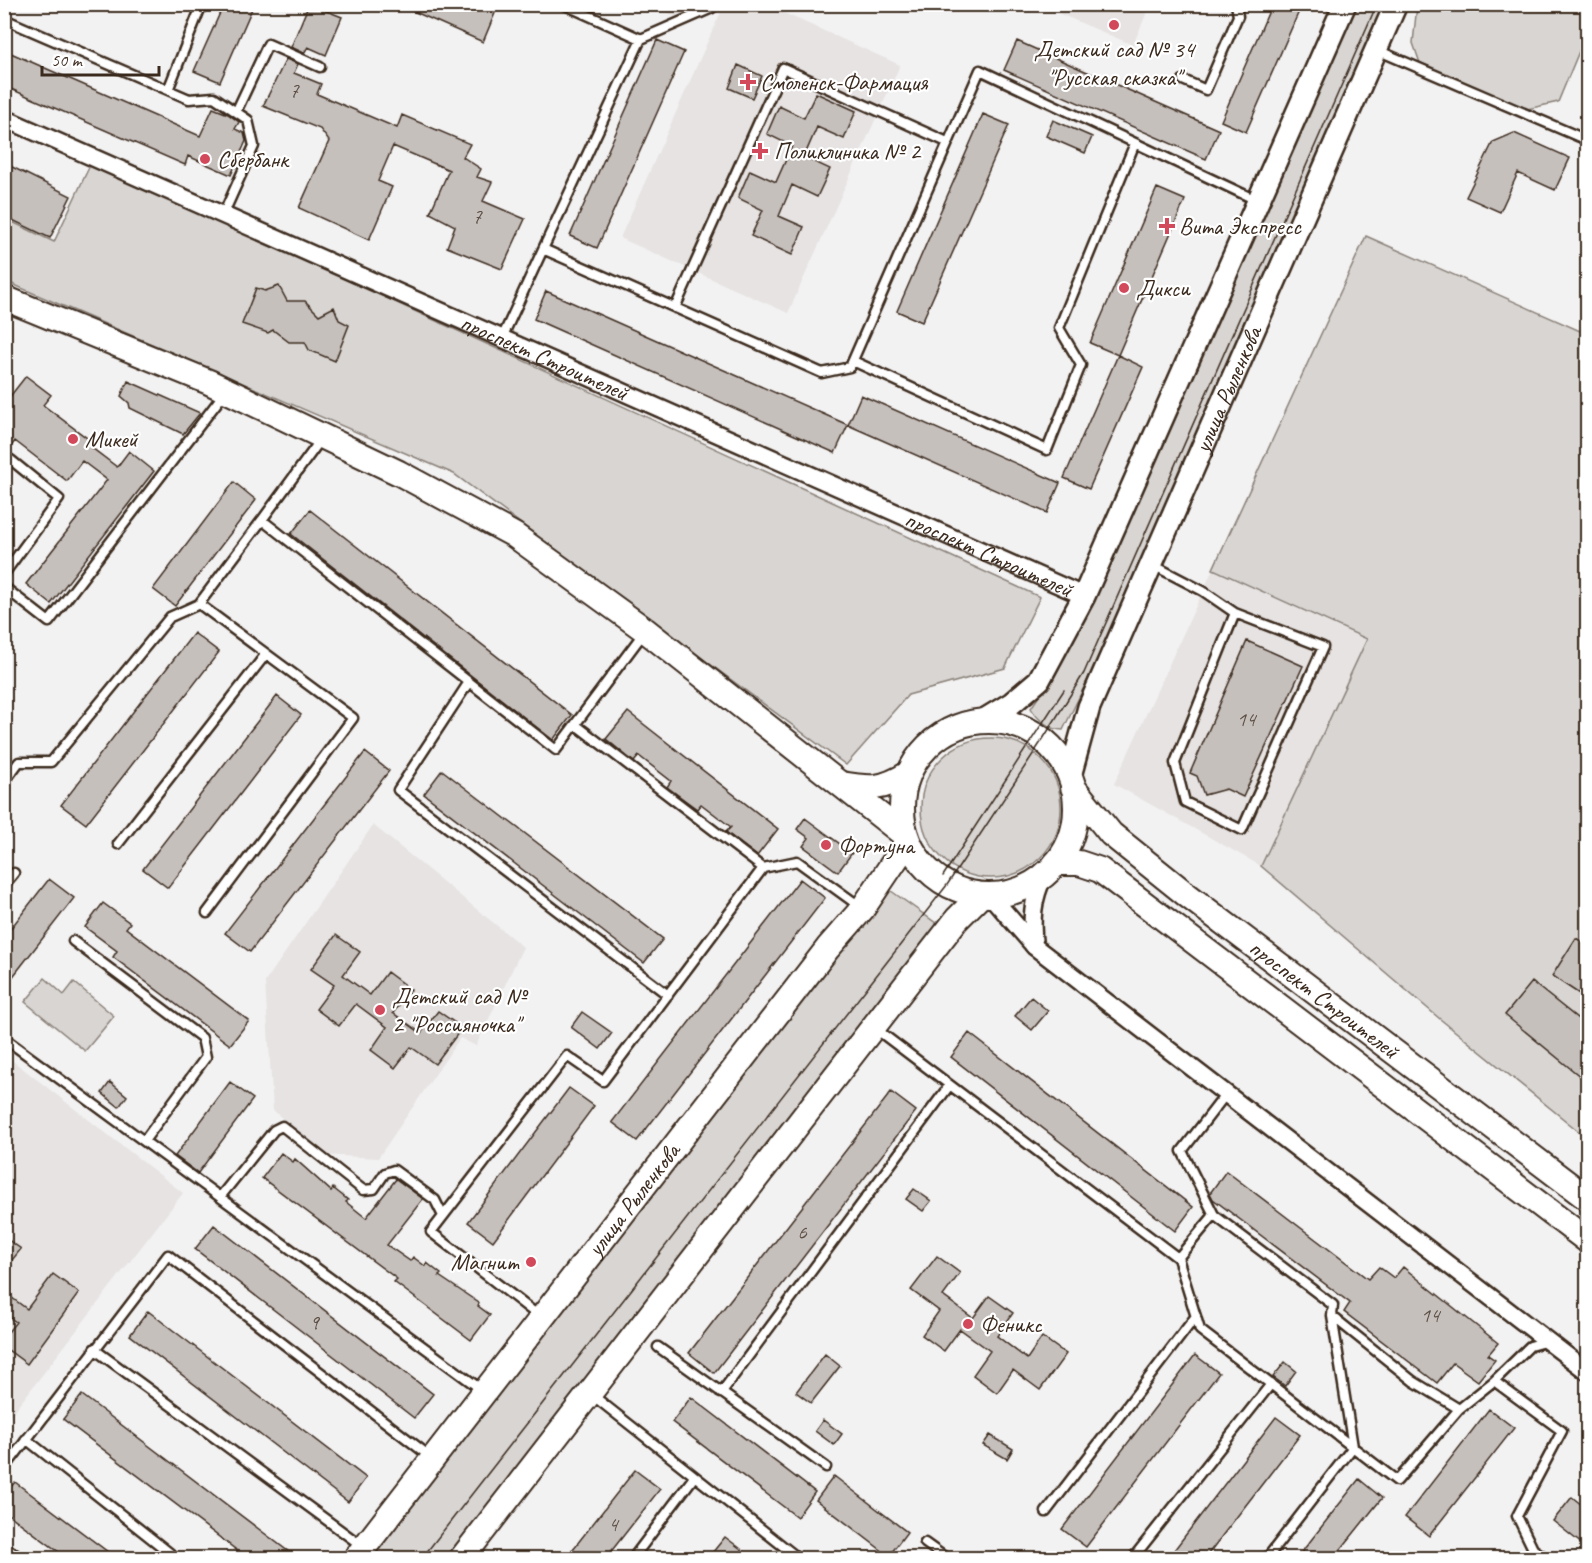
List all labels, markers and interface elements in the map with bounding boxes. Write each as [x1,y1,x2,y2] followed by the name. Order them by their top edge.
[1107,18,1121,32] marker: Детский сад № 34 "Русская сказка"
[1034,34,1197,92] place label: Детский сад № 34 "Русская сказка"
[42,39,159,77] scale bar
[51,49,84,71] text: 50 m
[760,67,929,97] place label: Смоленск-Фармация
[741,75,755,89] marker: Смоленск-Фармация
[289,77,300,103] house number: 7
[774,136,922,166] place label: Поликлиника № 2
[751,142,769,160] marker: Поликлиника № 2
[217,144,290,174] place label: Сбербанк
[198,152,212,166] marker: Сбербанк
[472,203,483,229] house number: 7
[1179,211,1302,241] place label: Вита Экспресс
[1160,219,1174,233] marker: Вита Экспресс
[1136,273,1191,303] place label: Дикси
[1117,281,1131,295] marker: Дикси
[456,307,635,408] street label: проспект Строителей
[1186,320,1269,459] street label: улица Рыленкова
[85,424,140,454] place label: Микей
[66,432,80,446] marker: Микей
[900,504,1079,605] street label: проспект Строителей
[1237,706,1258,732] house number: 14
[838,830,916,860] place label: Фортуна
[819,838,833,852] marker: Фортуна
[1243,933,1407,1067] street label: проспект Строителей
[392,981,528,1039] place label: Детский сад № 2 "Россияночка"
[373,1003,387,1017] marker: Детский сад № 2 "Россияночка"
[579,1136,688,1264] street label: улица Рыленкова
[797,1219,807,1245] house number: 6
[451,1247,520,1277] place label: Магнит
[524,1255,538,1269] marker: Магнит
[1421,1302,1442,1328] house number: 14
[309,1309,320,1335] house number: 9
[980,1309,1043,1339] place label: Феникс
[961,1317,975,1331] marker: Феникс
[608,1511,620,1537] house number: 4

